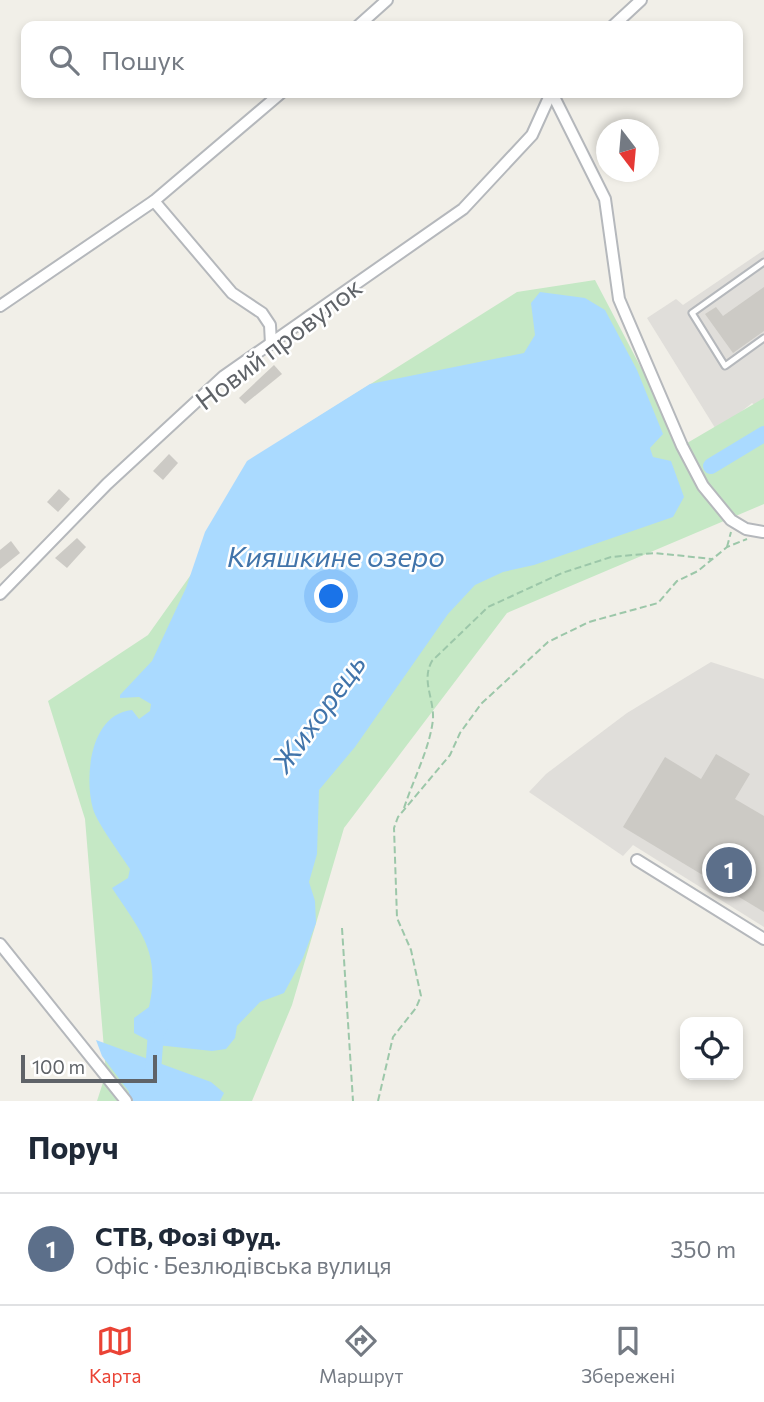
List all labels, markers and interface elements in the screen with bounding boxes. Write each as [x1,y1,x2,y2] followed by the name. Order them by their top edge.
[21,21,743,98] search box
[45,41,83,79] icon: search
[101,44,185,75] text: Пошук
[596,119,659,182] north arrow
[189,270,367,416] street label: Новий провулок
[227,539,445,573] water label: Кияшкине озеро
[314,579,348,613] your location
[263,647,372,780] water label: Жихорець
[706,844,752,896] pin: 1
[680,1017,743,1080] map controls
[680,1017,743,1080] button: locate
[21,1052,158,1084] scale bar
[32,1055,85,1078] text: 100 m
[28,1128,119,1165] text: Поруч
[95,1220,281,1251] text: СТВ, Фозі Фуд.
[46,1235,56,1263] text: 1
[670,1235,736,1263] text: 350 m
[95,1251,392,1279] text: Офіс · Безлюдівська вулиця
[89,1322,141,1387] tab: Карта
[319,1322,403,1387] tab: Маршрут
[581,1322,675,1387] tab: Збережені

